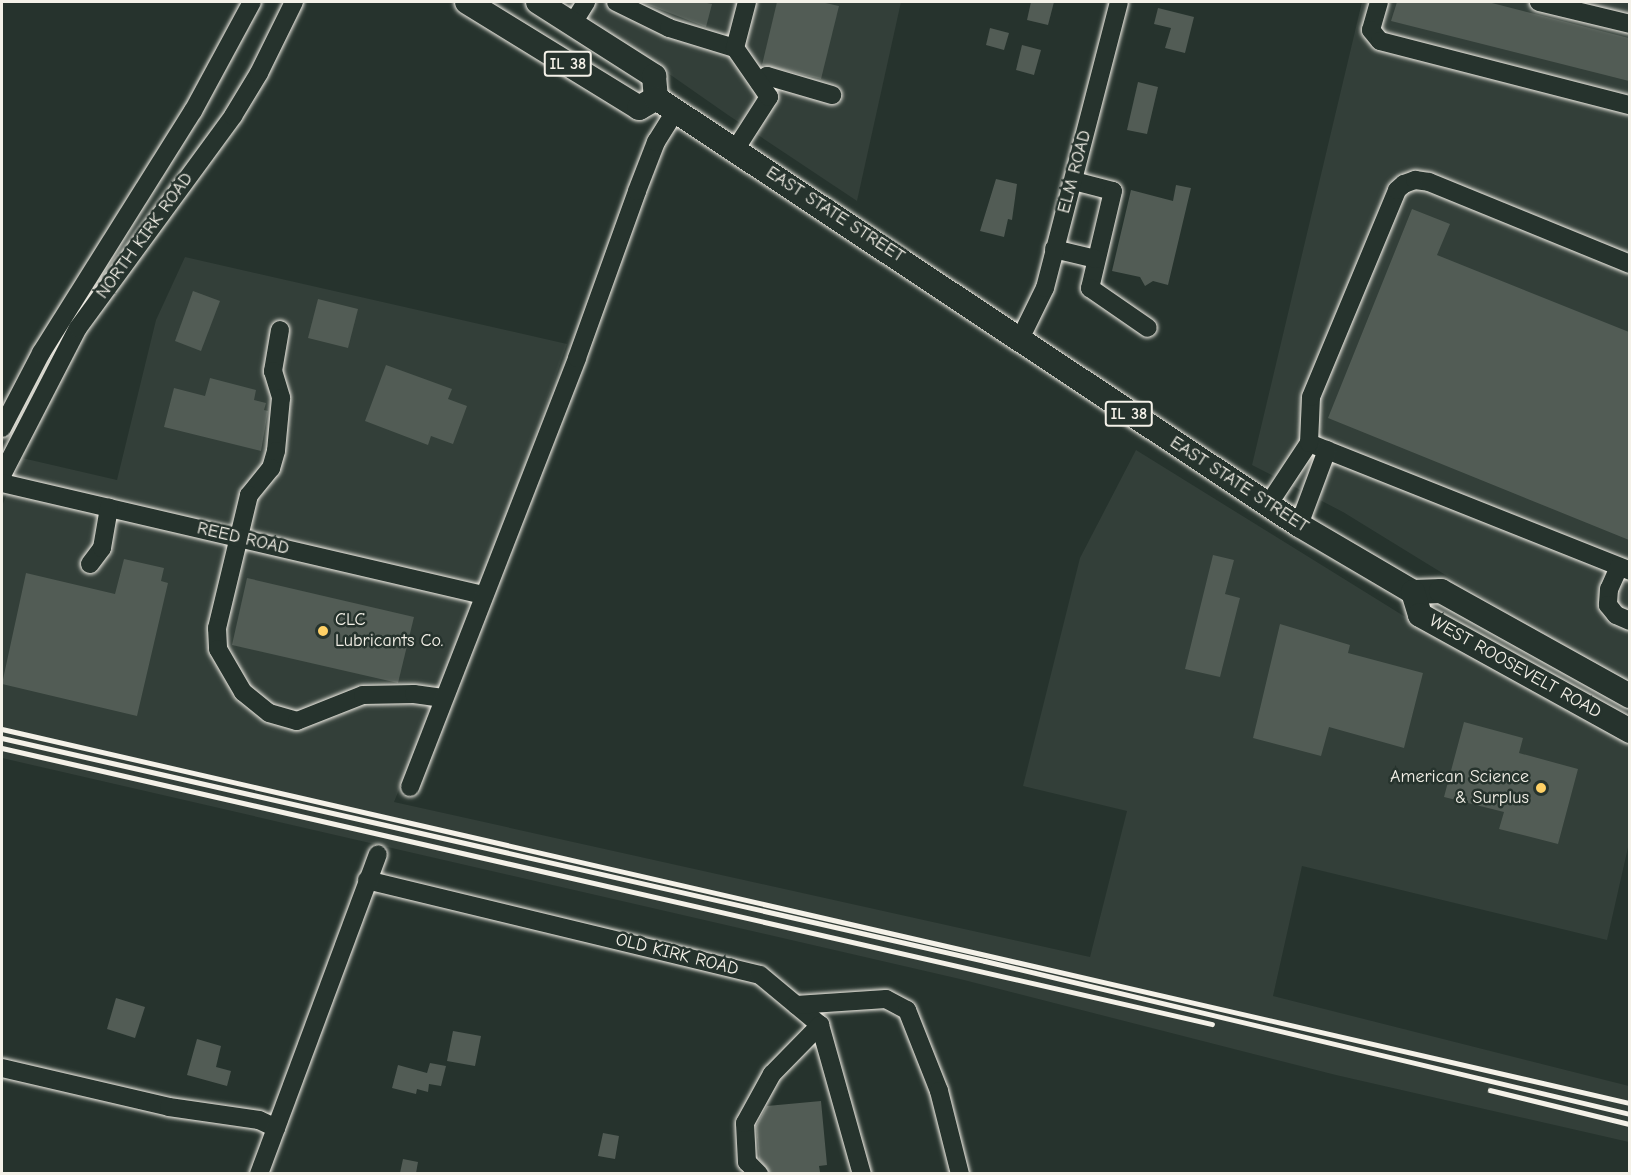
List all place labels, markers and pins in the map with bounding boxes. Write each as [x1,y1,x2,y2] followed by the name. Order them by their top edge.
[335,610,443,652] place label: CLC Lubricants Co.
[316,624,330,638] marker: CLC Lubricants Co.
[1390,767,1529,810] place label: American Science & Surplus
[1534,781,1548,795] marker: American Science & Surplus

